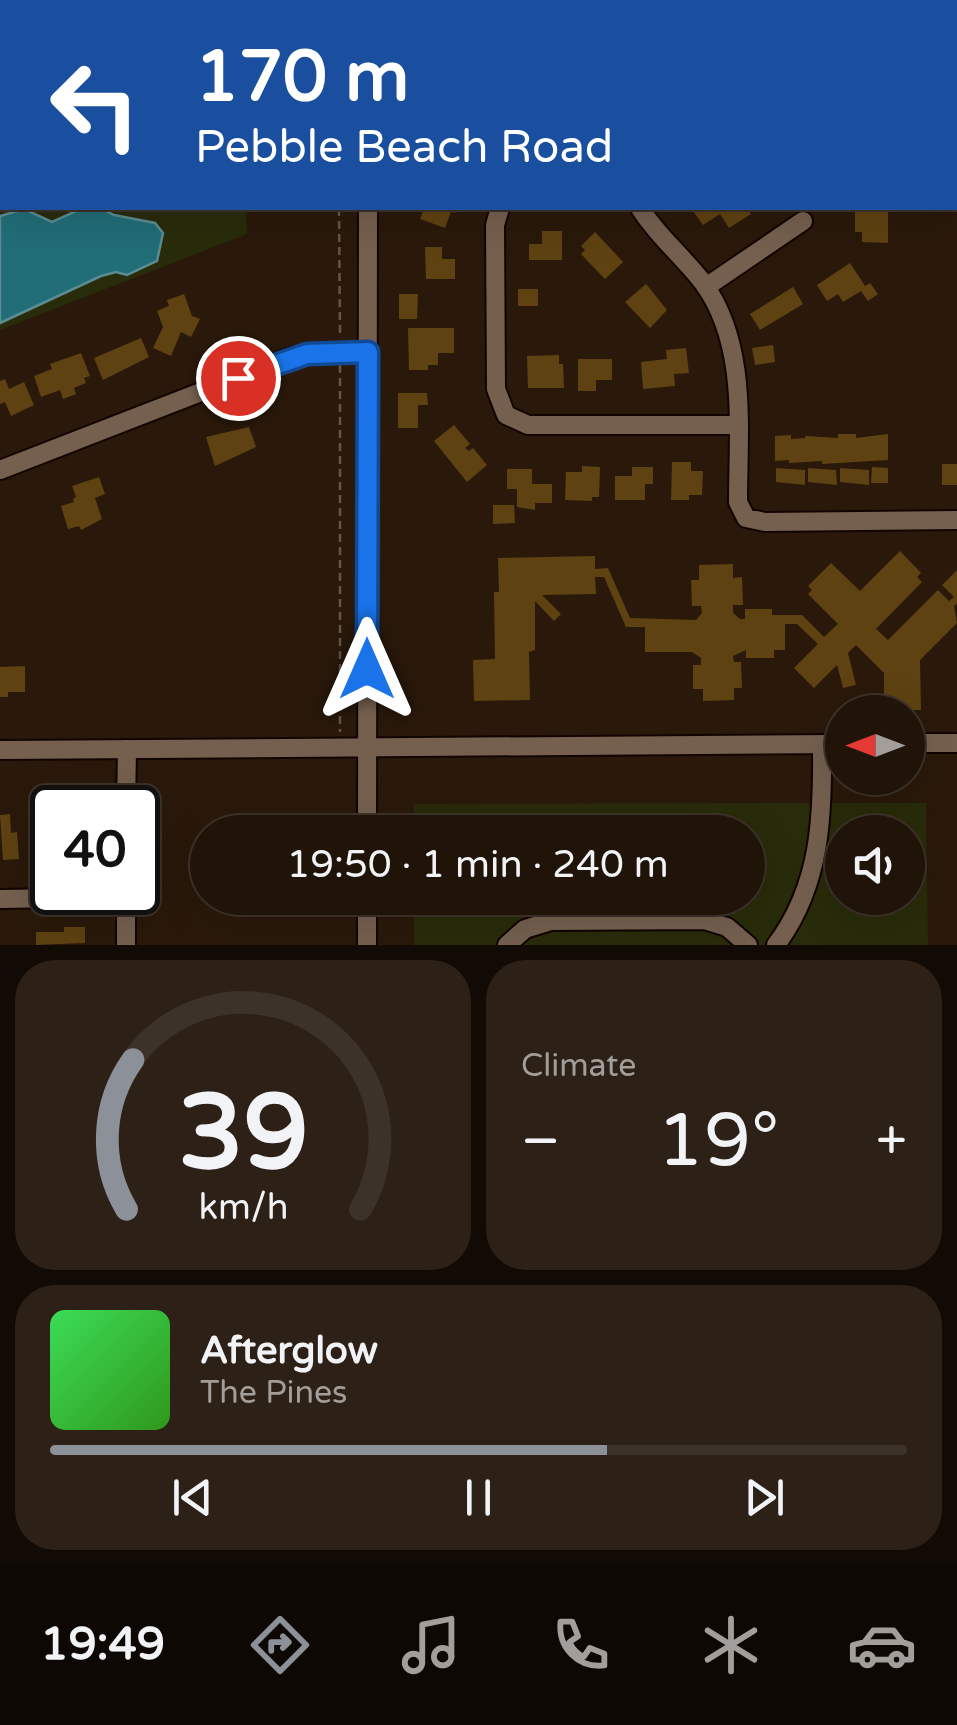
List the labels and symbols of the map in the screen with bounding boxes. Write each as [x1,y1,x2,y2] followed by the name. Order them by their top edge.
[196,336,281,421] pin
[315,617,419,721] position arrow
[825,695,925,795] north arrow
[30,785,160,915] speed limit sign: 40

